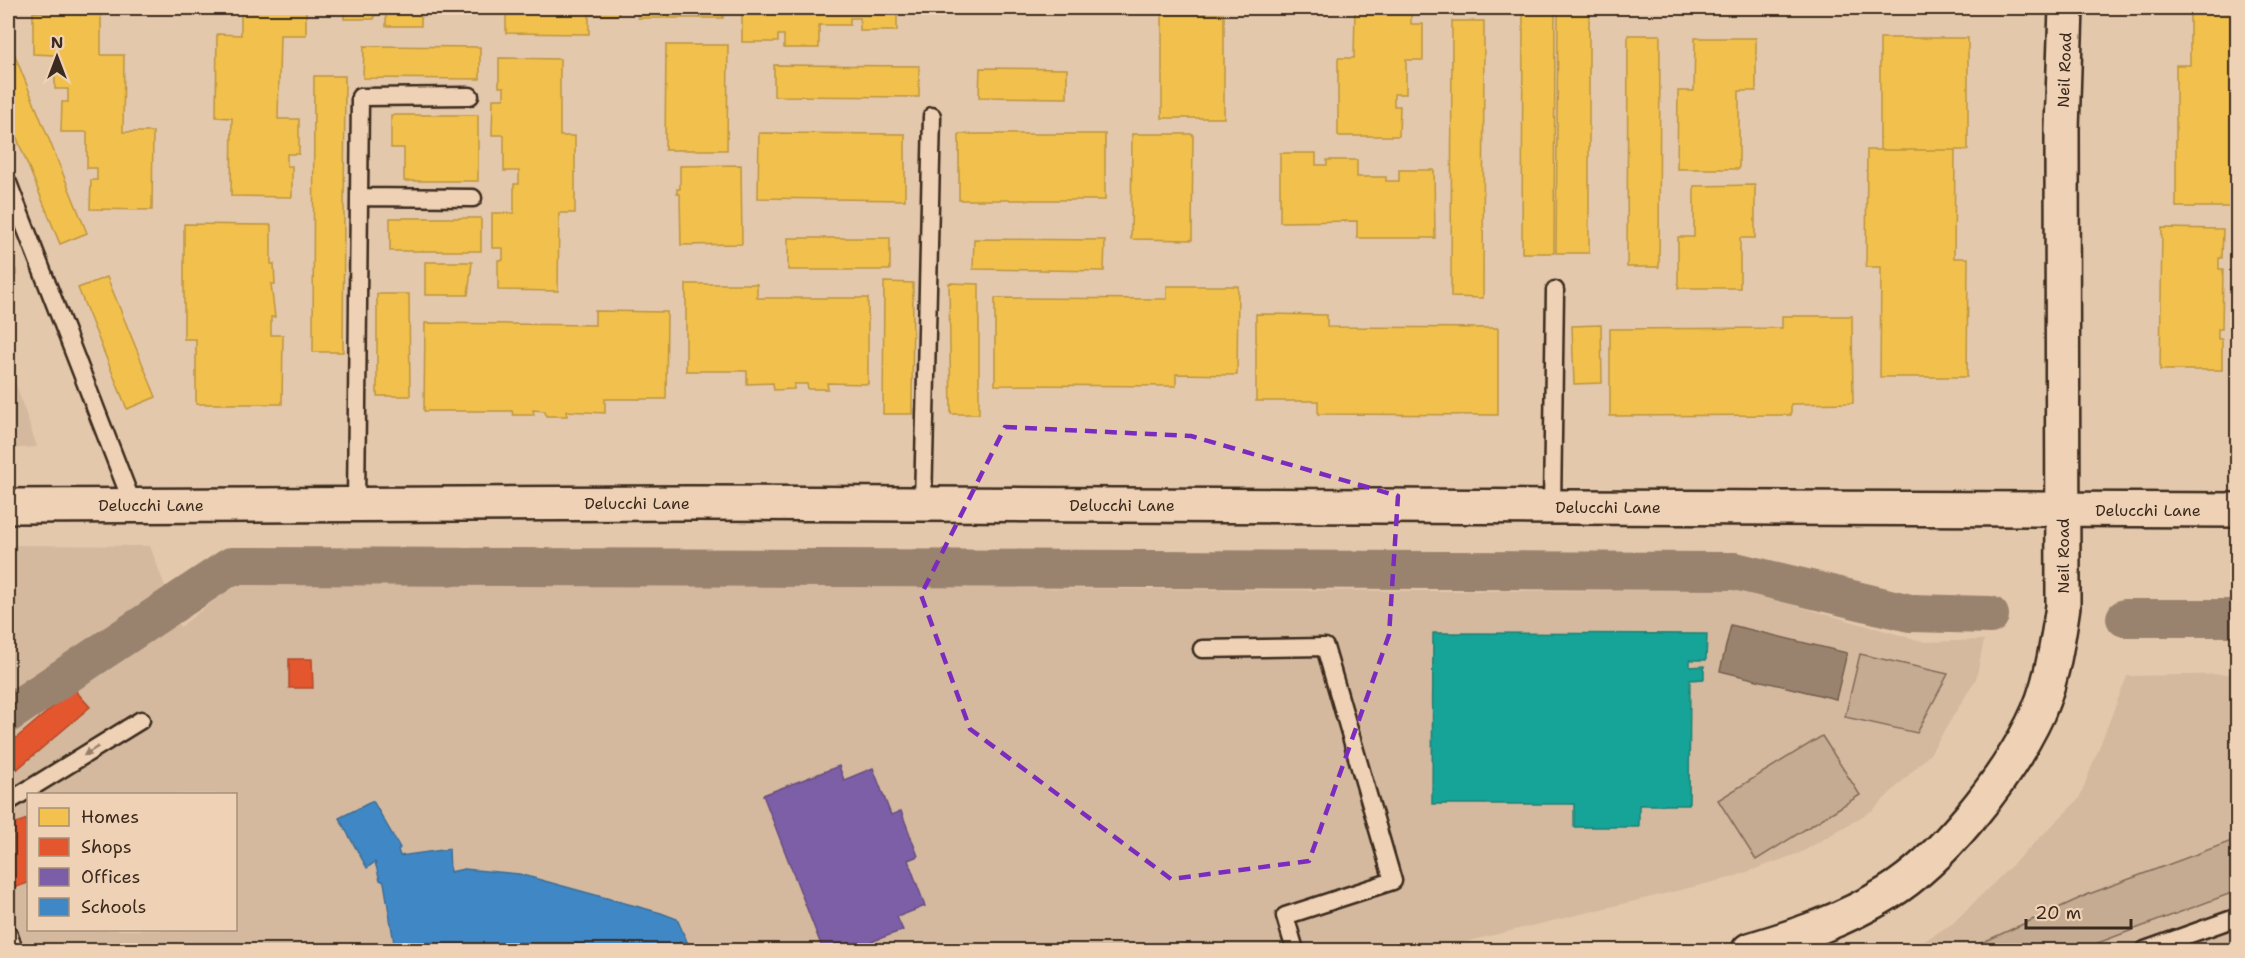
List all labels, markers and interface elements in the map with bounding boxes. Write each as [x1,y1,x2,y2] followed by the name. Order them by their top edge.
[27,27,87,87] north arrow
[51,32,63,53] text: N
[2053,32,2076,108] street label: Neil Road
[584,493,690,514] street label: Delucchi Lane
[98,495,204,516] street label: Delucchi Lane
[1069,495,1175,516] street label: Delucchi Lane
[1555,497,1661,518] street label: Delucchi Lane
[2095,500,2201,521] street label: Delucchi Lane
[2053,518,2074,594] street label: Neil Road
[83,745,99,756] one-way arrow
[27,793,237,931] legend
[81,805,139,829] text: Homes
[81,835,132,859] text: Shops
[81,865,140,889] text: Offices
[2026,892,2131,930] scale bar
[81,895,147,919] text: Schools
[2035,901,2081,925] text: 20 m

